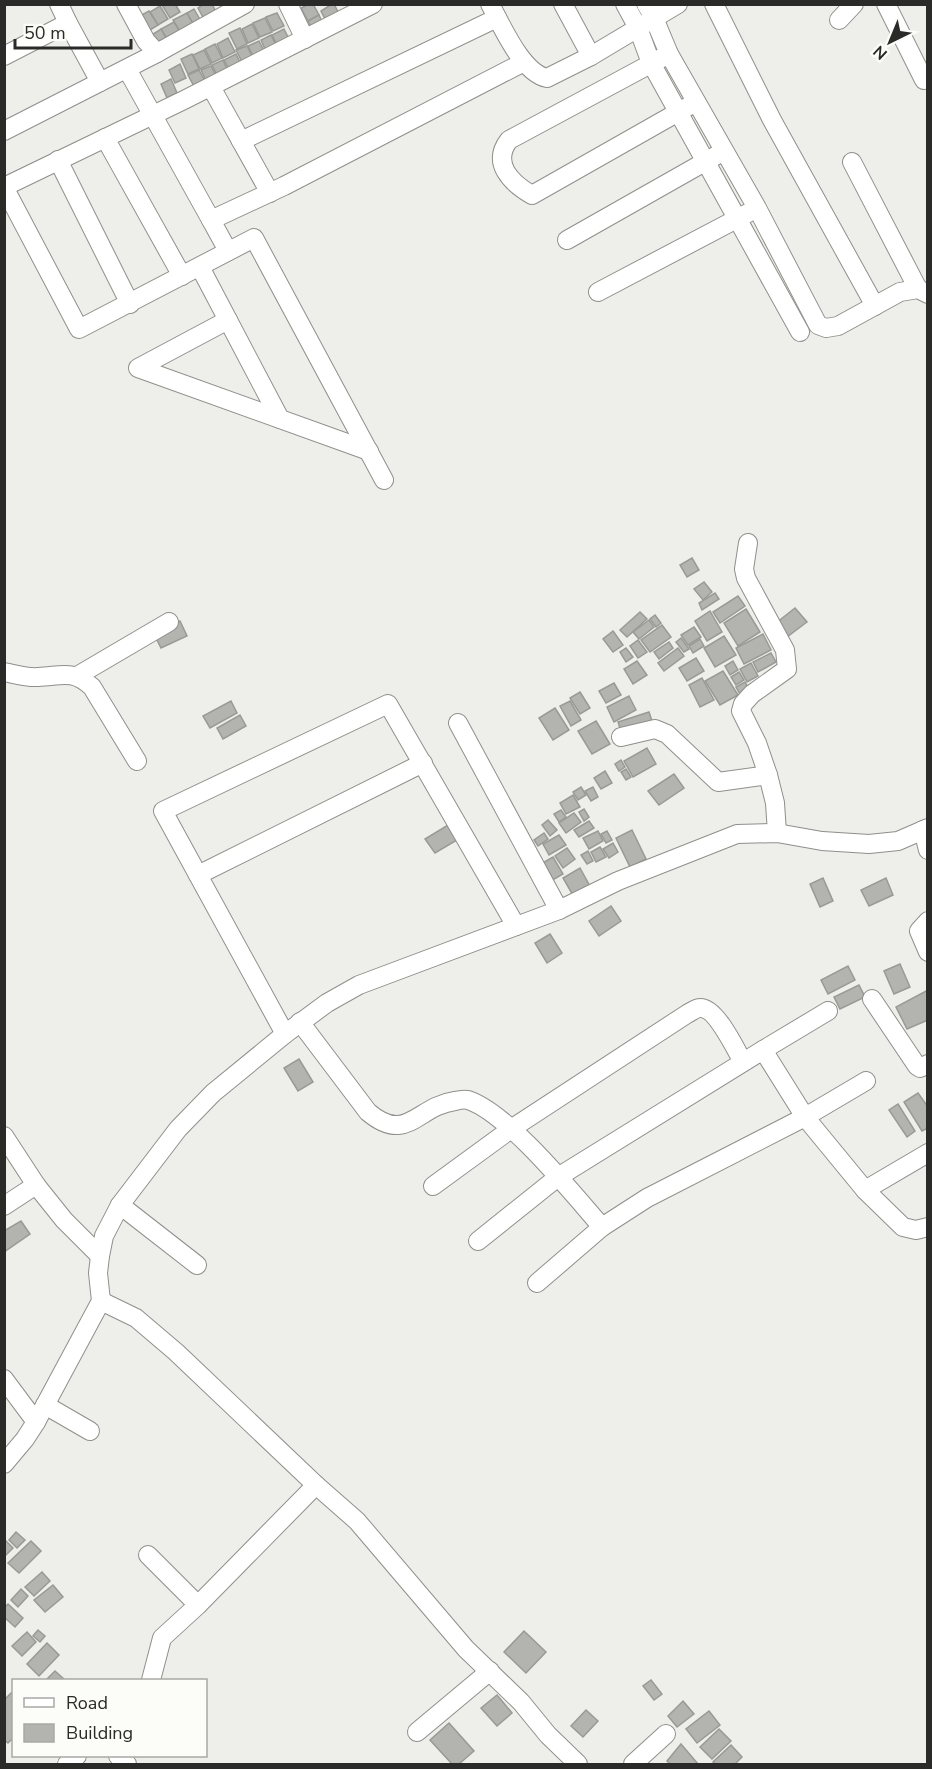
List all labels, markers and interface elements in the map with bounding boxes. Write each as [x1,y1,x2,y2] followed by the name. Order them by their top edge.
[15,12,130,50] scale bar
[860,12,920,72] north arrow
[24,21,66,45] text: 50 m
[869,40,892,64] text: N
[12,1679,207,1757] legend
[66,1691,108,1715] text: Road
[66,1721,133,1745] text: Building

